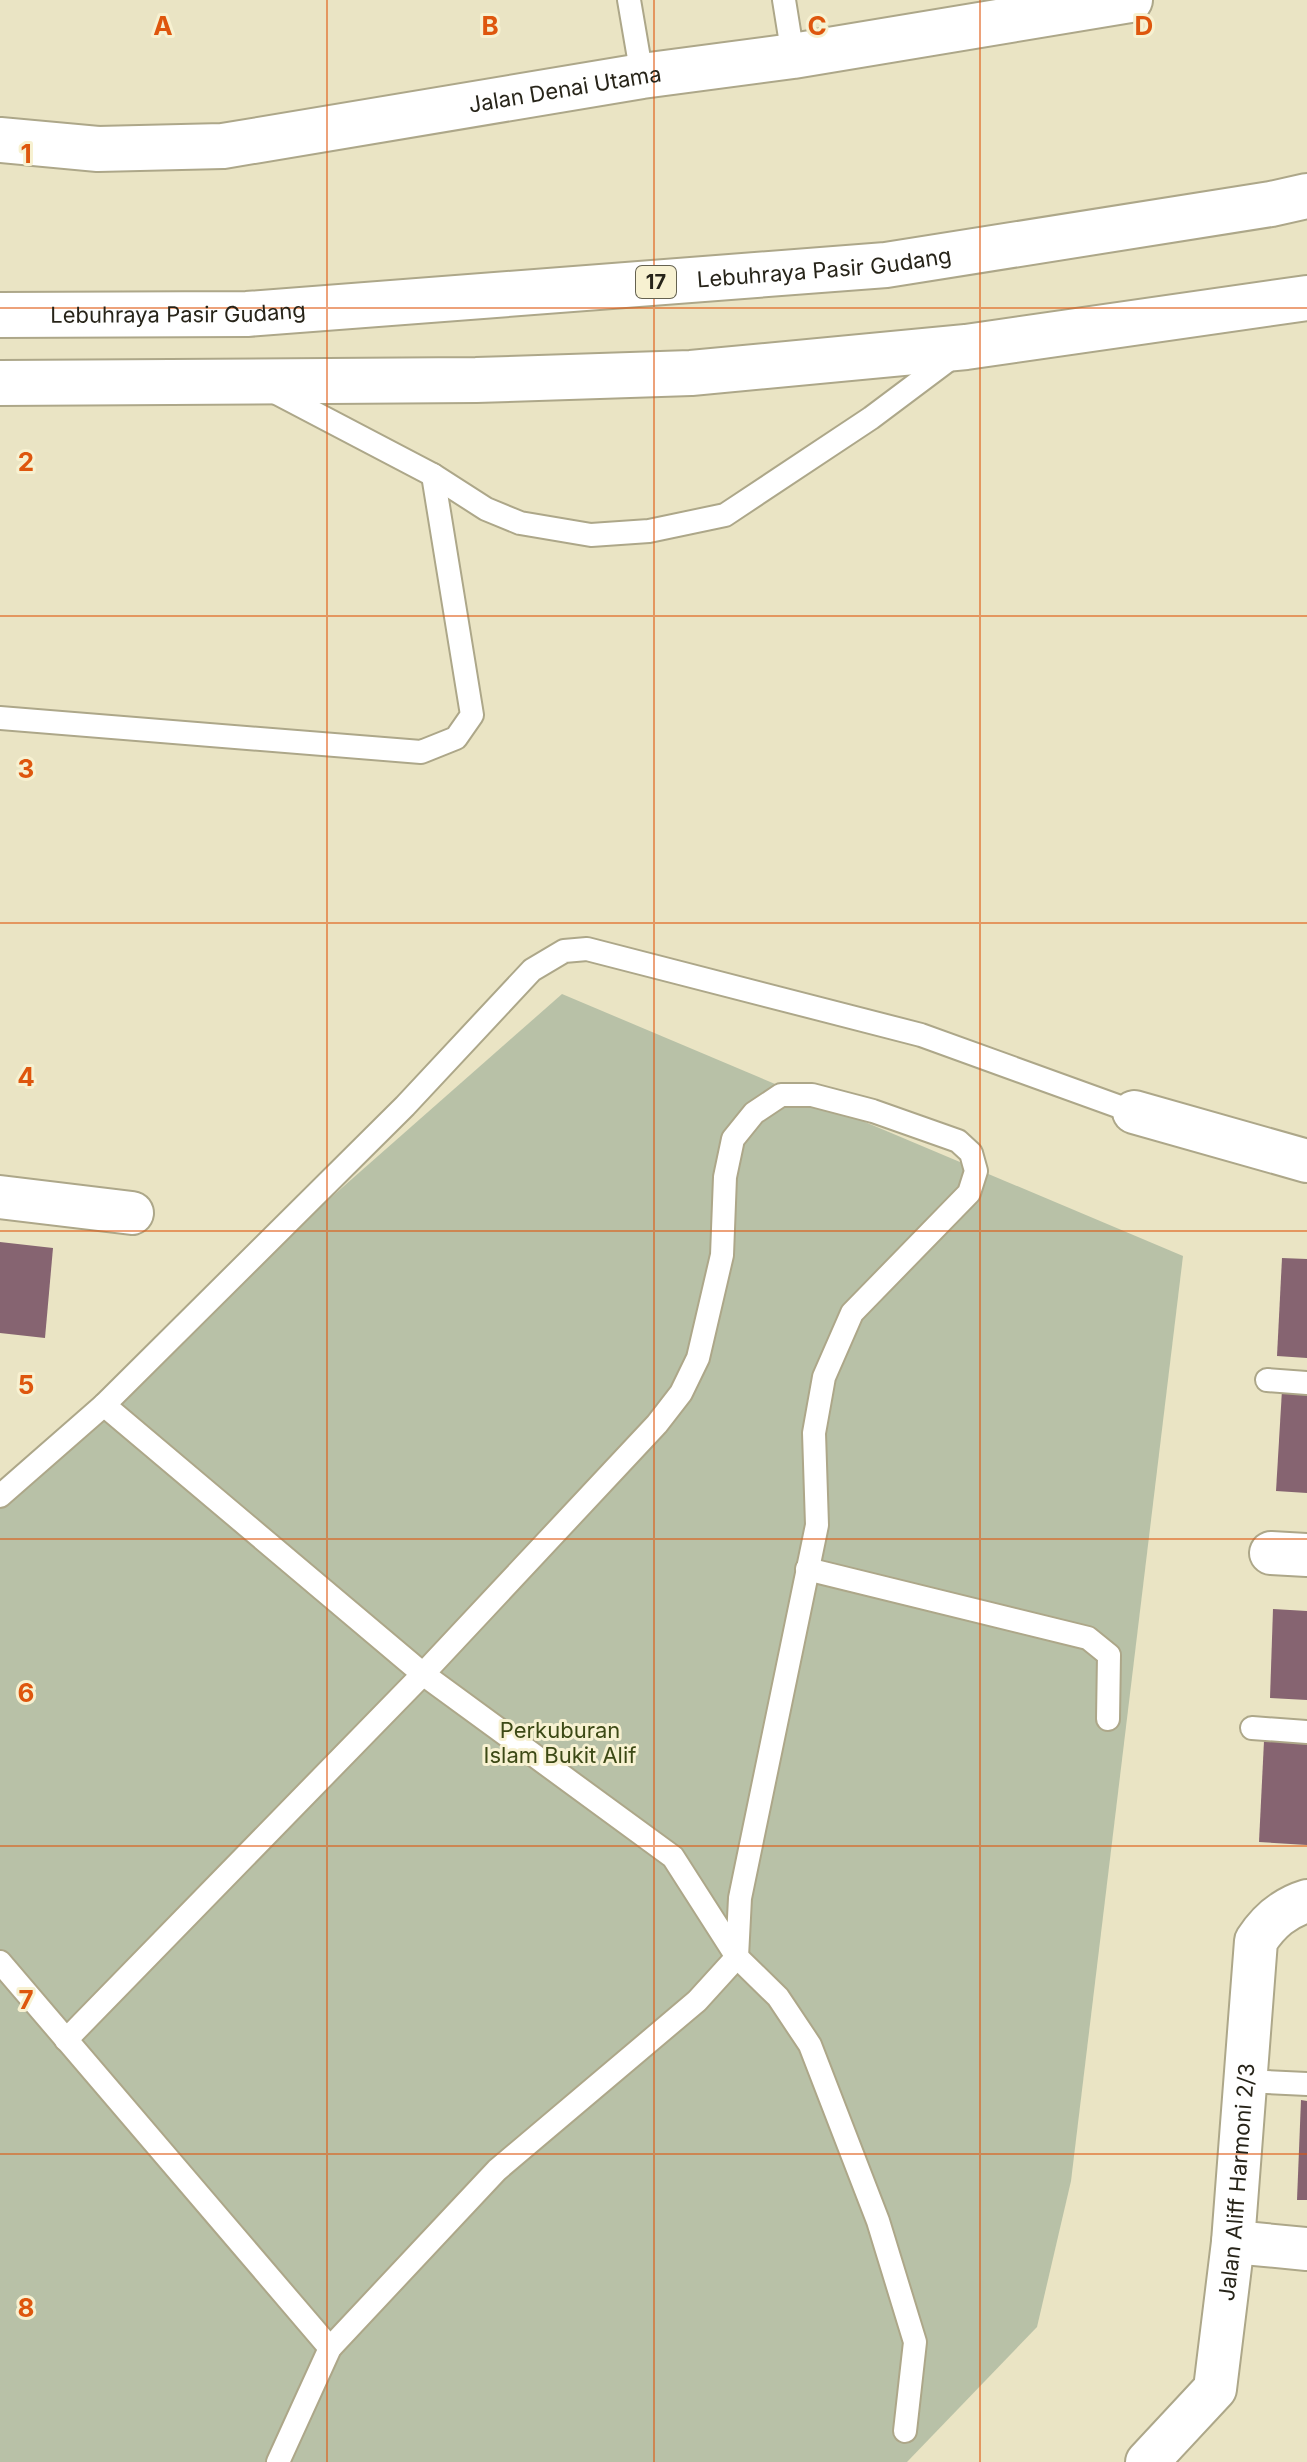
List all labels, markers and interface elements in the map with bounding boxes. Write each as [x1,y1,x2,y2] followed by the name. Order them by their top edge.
[153,10,173,41] text: A
[481,10,499,41] text: B
[807,10,827,41] text: C
[1135,10,1153,41] text: D
[466,61,663,118] street label: Jalan Denai Utama
[20,138,32,169] text: 1
[696,242,953,292] street label: Lebuhraya Pasir Gudang
[636,266,676,298] road number: 17
[50,297,307,328] street label: Lebuhraya Pasir Gudang
[18,446,34,477] text: 2
[18,753,34,784] text: 3
[17,1061,35,1092] text: 4
[18,1369,34,1400] text: 5
[18,1677,34,1708] text: 6
[484,1717,636,1768] park label: Perkuburan Islam Bukit Alif
[18,1984,34,2015] text: 7
[1213,2062,1260,2302] street label: Jalan Aliff Harmoni 2/3
[18,2292,34,2323] text: 8

